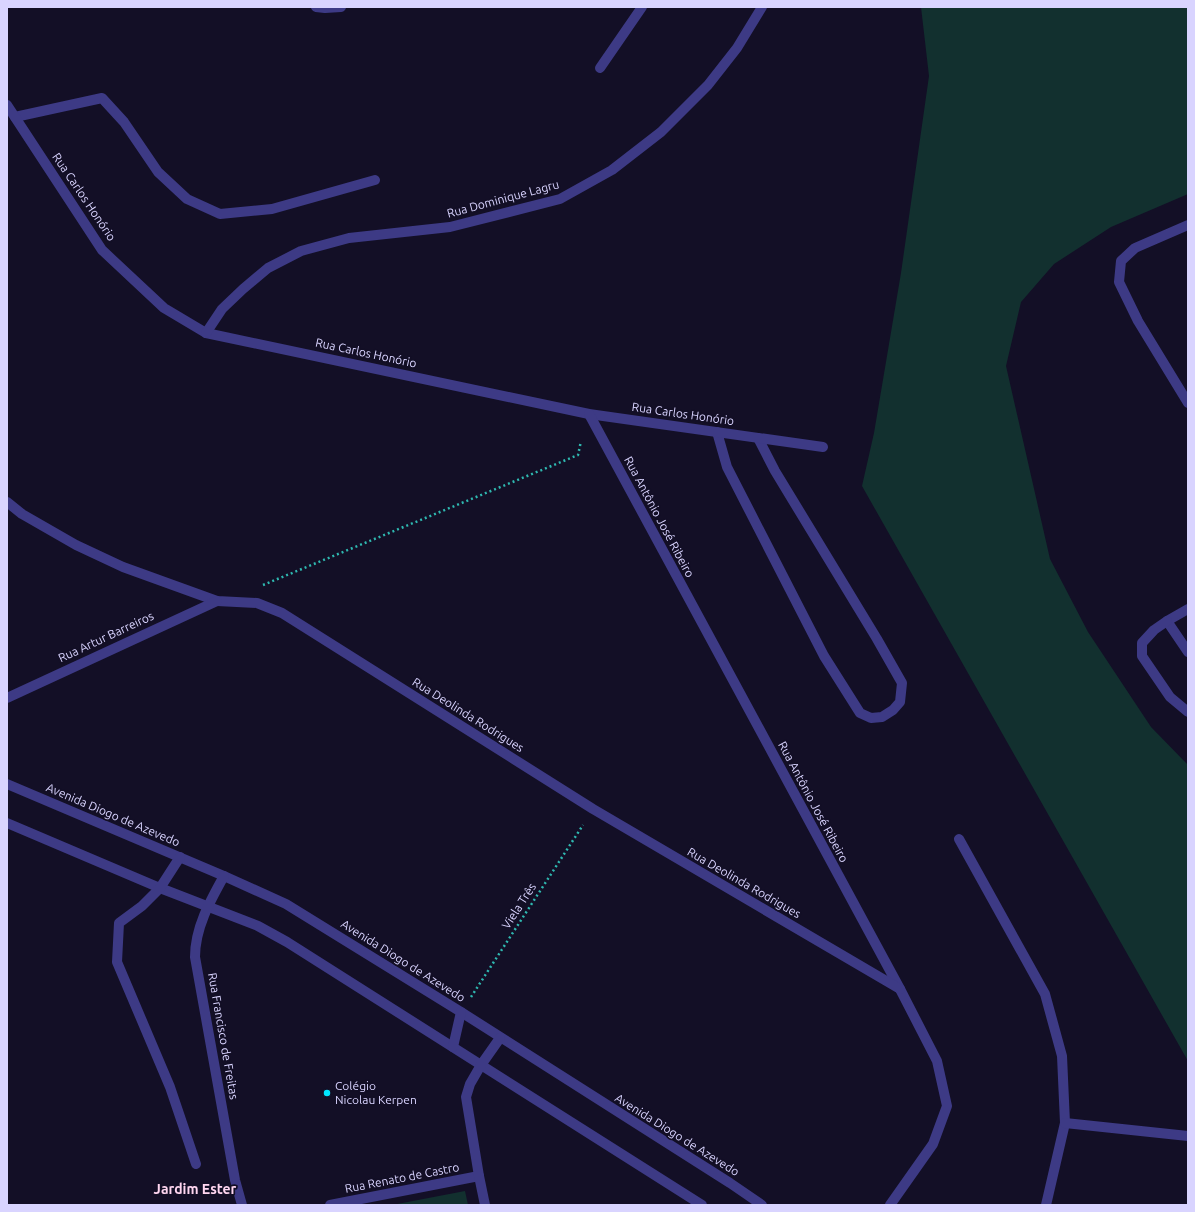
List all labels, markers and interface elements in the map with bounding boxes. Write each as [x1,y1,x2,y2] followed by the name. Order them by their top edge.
[50,150,119,243] street label: Rua Carlos Honório
[445,177,560,220] street label: Rua Dominique Lagru
[314,335,418,370] street label: Rua Carlos Honório
[631,400,735,427] street label: Rua Carlos Honório
[622,454,697,579] street label: Rua Antônio José Ribeiro
[56,609,156,664] street label: Rua Artur Barreiros
[410,675,526,754] street label: Rua Deolinda Rodrigues
[776,739,851,864] street label: Rua Antônio José Ribeiro
[44,780,182,849] street label: Avenida Diogo de Azevedo
[685,845,803,920] street label: Rua Deolinda Rodrigues
[499,880,538,931] street label: Viela Três
[339,917,468,1004] street label: Avenida Diogo de Azevedo
[206,971,241,1100] street label: Rua Francisco de Freitas
[335,1079,417,1106] place label: Colégio Nicolau Kerpen
[322,1088,332,1098] marker: Colégio Nicolau Kerpen
[613,1091,742,1178] street label: Avenida Diogo de Azevedo
[344,1160,460,1195] street label: Rua Renato de Castro
[154,1181,237,1197] district label: Jardim Ester

